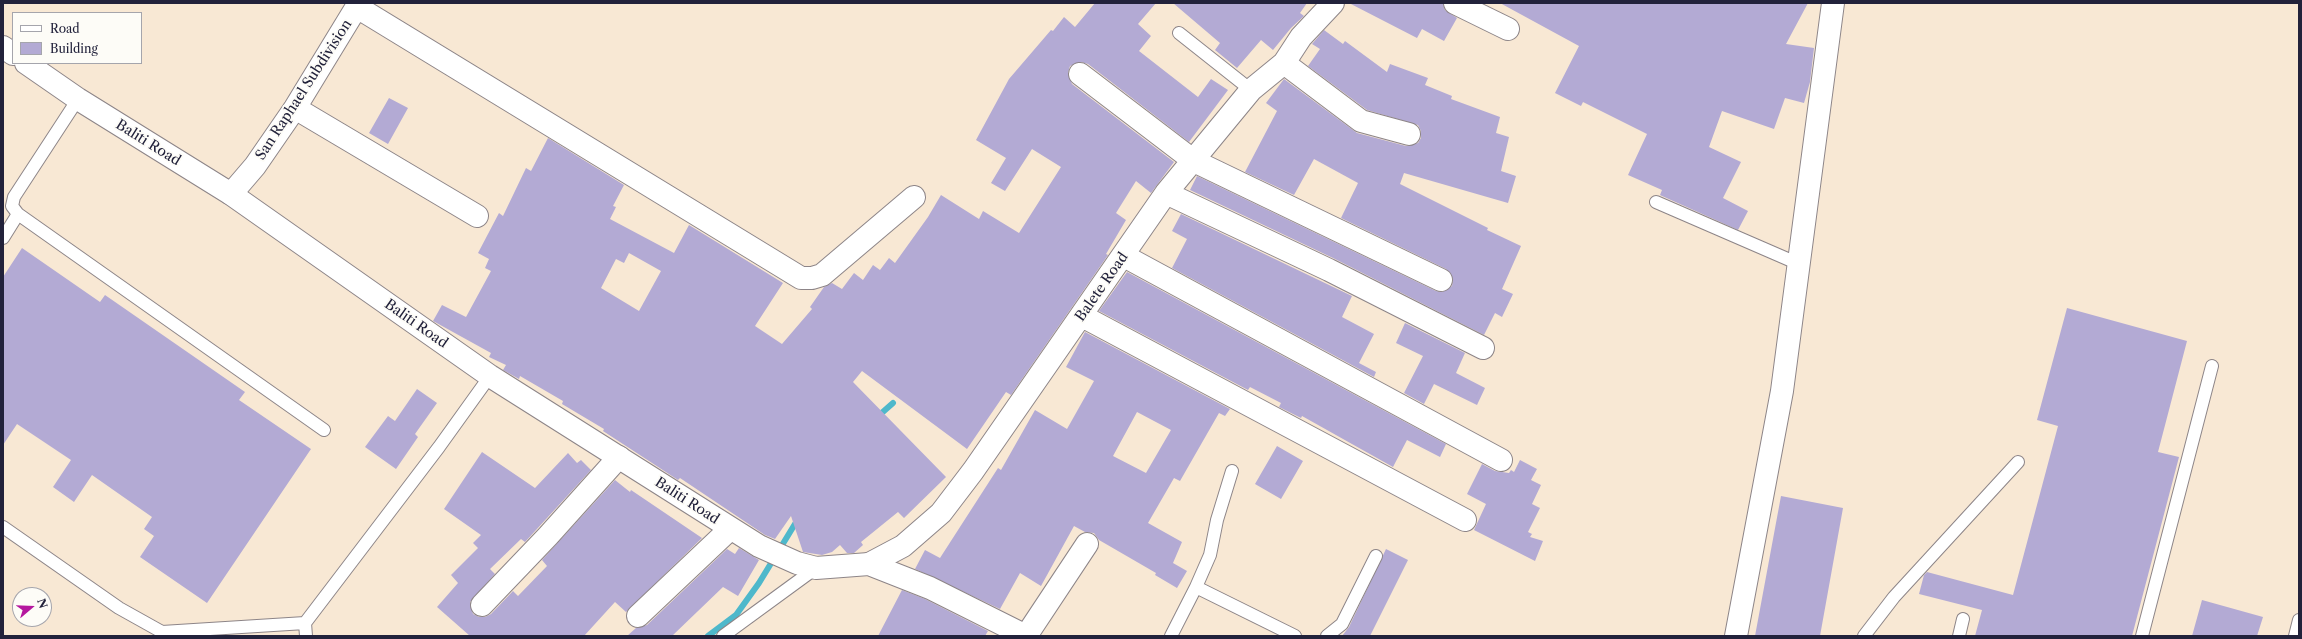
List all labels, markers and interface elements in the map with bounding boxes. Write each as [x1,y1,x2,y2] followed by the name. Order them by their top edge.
[12,12,142,64] legend
[252,17,356,163] street label: San Raphael Subdivision
[50,21,80,36] text: Road
[50,41,98,56] text: Building
[113,116,183,170] street label: Baliti Road
[1072,249,1132,325] street label: Balete Road
[381,296,451,352] street label: Baliti Road
[652,474,722,528] street label: Baliti Road
[12,587,52,627] north arrow
[34,597,51,610] text: N

